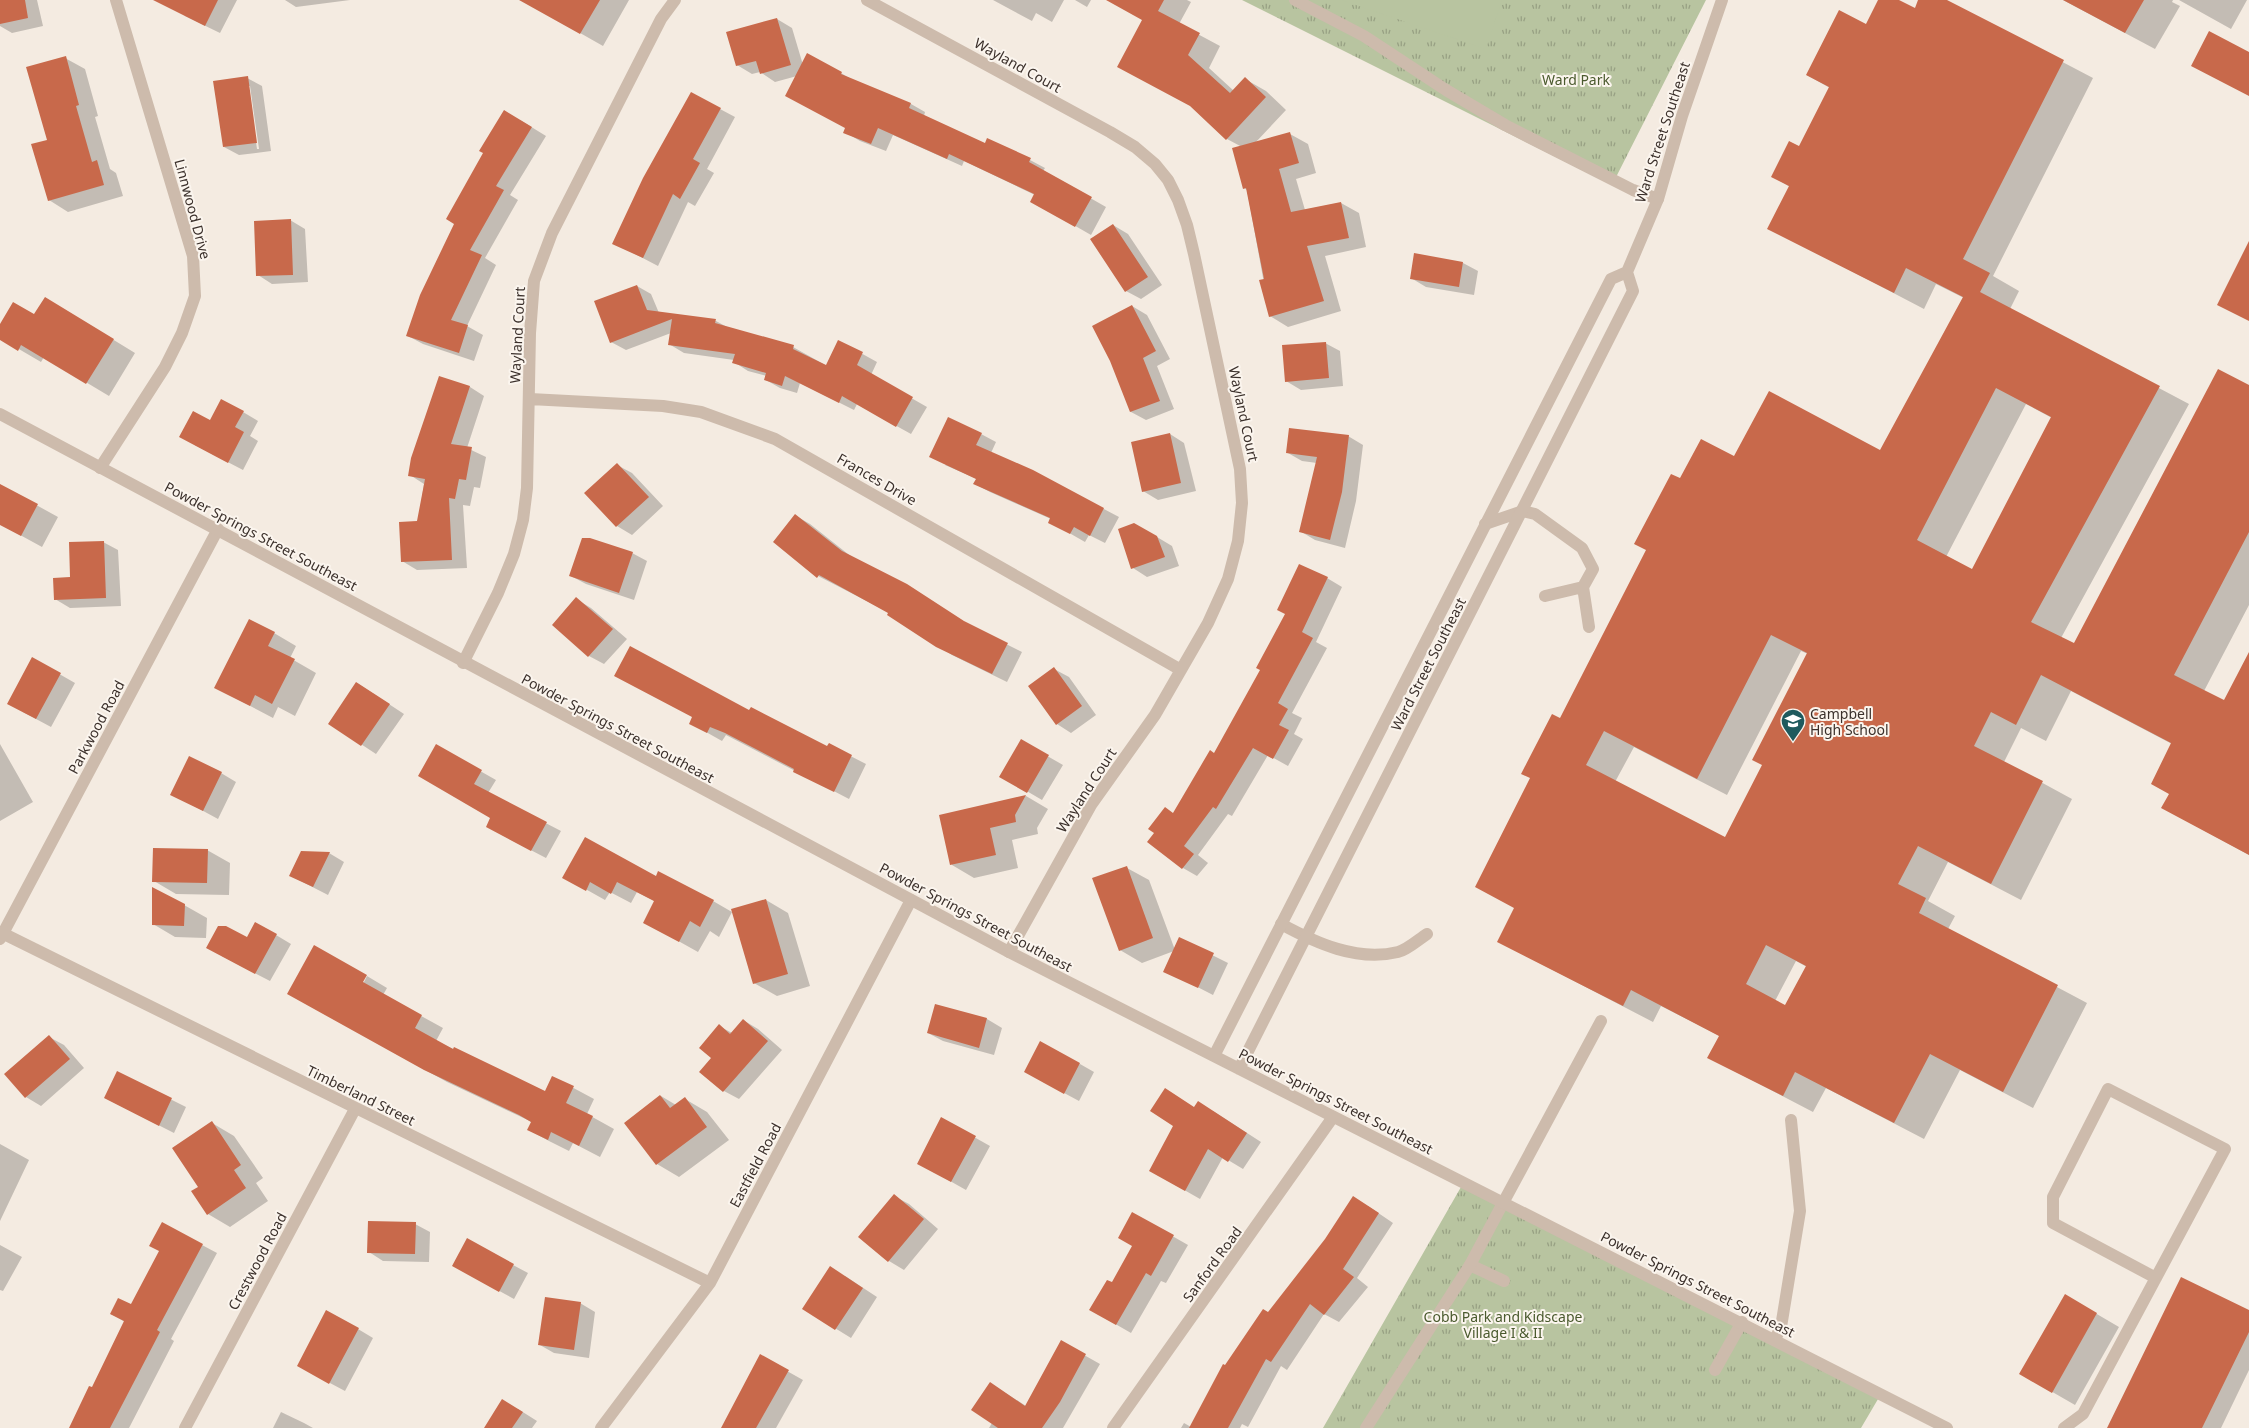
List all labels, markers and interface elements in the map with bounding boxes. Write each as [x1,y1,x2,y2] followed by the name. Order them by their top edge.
[971,33,1065,97] street label: Wayland Court
[1630,59,1694,205] street label: Ward Street Southeast
[1542,70,1610,89] park label: Ward Park
[170,157,216,261] street label: Linnwood Drive
[505,286,529,384] street label: Wayland Court
[1225,365,1263,463] street label: Wayland Court
[834,449,920,509] street label: Frances Drive
[161,477,361,595] street label: Powder Springs Street Southeast
[1386,594,1470,734] street label: Ward Street Southeast
[518,669,718,787] street label: Powder Springs Street Southeast
[63,677,129,777] street label: Parkwood Road
[1810,704,1889,739] place label: Campbell High School
[1780,708,1806,742] school or university icon: Campbell High School
[1052,744,1120,836] street label: Wayland Court
[876,858,1076,976] street label: Powder Springs Street Southeast
[1236,1044,1436,1158] street label: Powder Springs Street Southeast
[304,1061,418,1129] street label: Timberland Street
[725,1119,785,1211] street label: Eastfield Road
[223,1209,291,1313] street label: Crestwood Road
[1178,1222,1246,1306] street label: Sanford Road
[1598,1227,1798,1341] street label: Powder Springs Street Southeast
[1424,1307,1583,1342] park label: Cobb Park and Kidscape Village I & II

